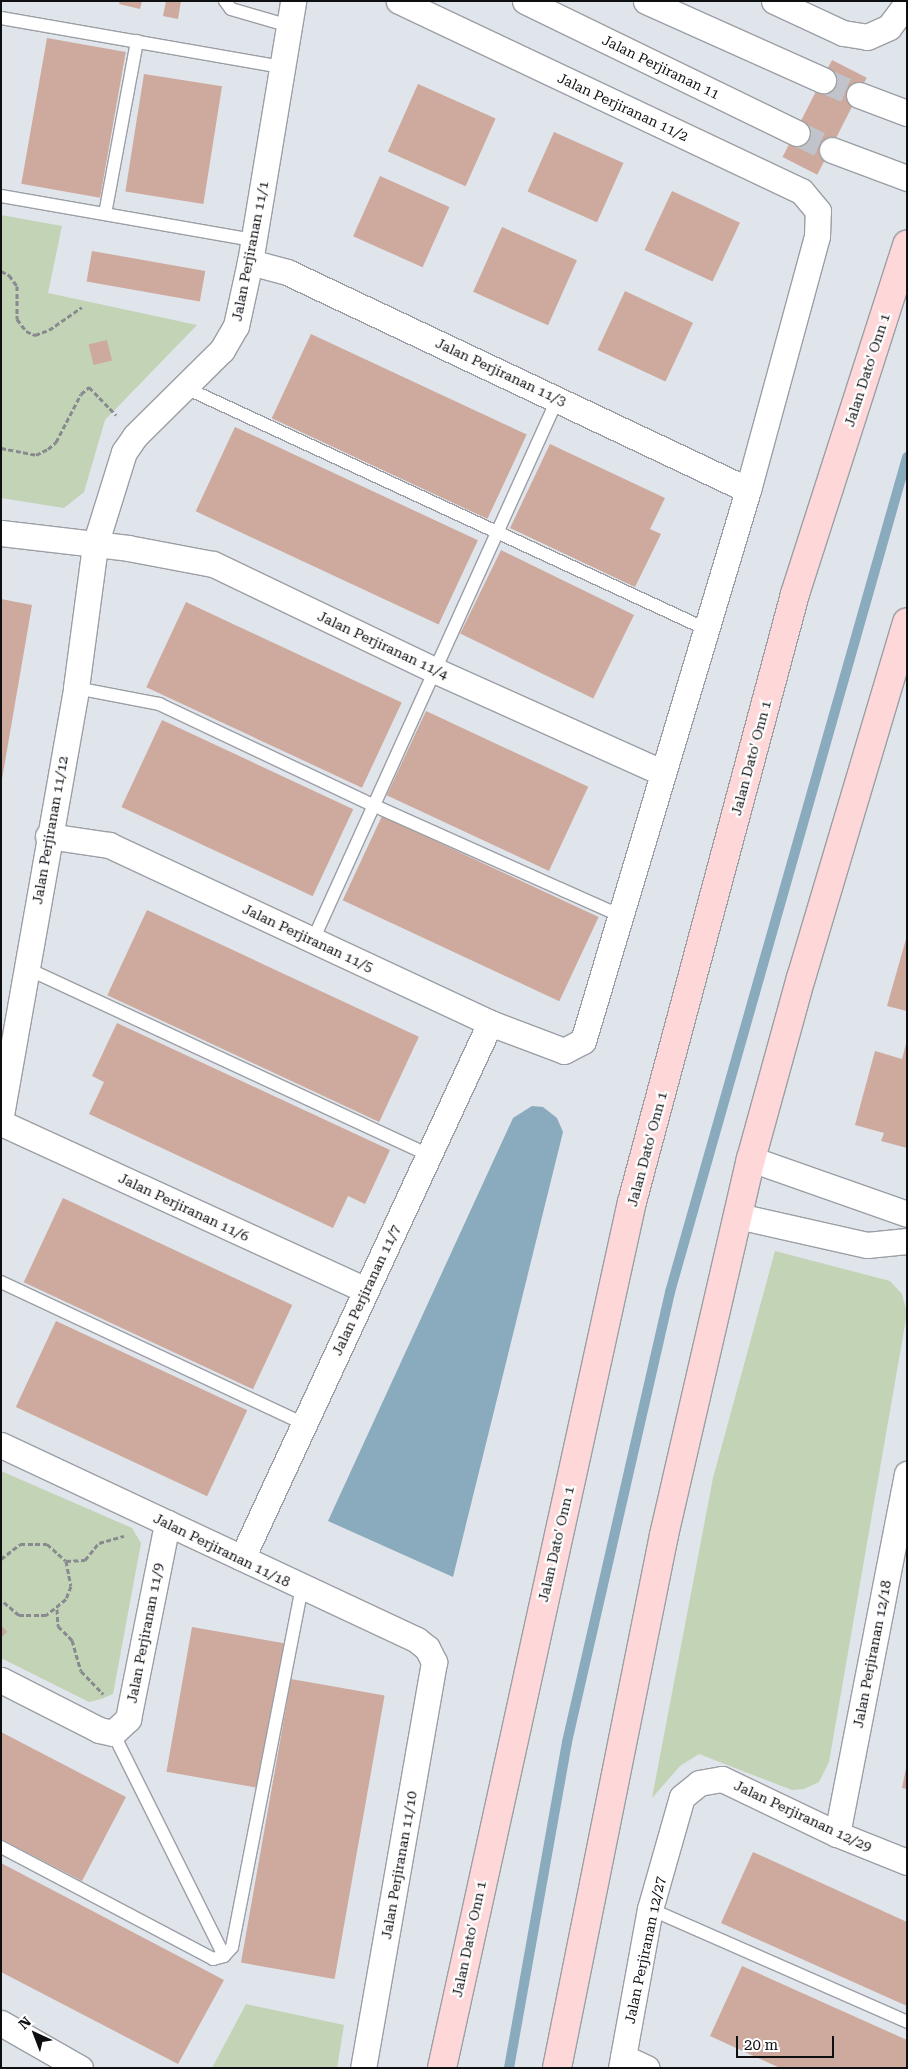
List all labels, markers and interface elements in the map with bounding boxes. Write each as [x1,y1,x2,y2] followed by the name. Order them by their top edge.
[600,31,722,103] street label: Jalan Perjiranan 11
[555,69,691,145] street label: Jalan Perjiranan 11/2
[228,180,272,322] street label: Jalan Perjiranan 11/1
[841,311,893,429] street label: Jalan Dato' Onn 1
[433,334,569,410] street label: Jalan Perjiranan 11/3
[315,607,451,683] street label: Jalan Perjiranan 11/4
[728,699,774,817] street label: Jalan Dato' Onn 1
[29,755,71,905] street label: Jalan Perjiranan 11/12
[240,900,376,976] street label: Jalan Perjiranan 11/5
[624,1090,670,1208] street label: Jalan Dato' Onn 1
[116,1169,252,1245] street label: Jalan Perjiranan 11/6
[328,1222,404,1358] street label: Jalan Perjiranan 11/7
[535,1485,577,1603] street label: Jalan Dato' Onn 1
[151,1510,293,1590] street label: Jalan Perjiranan 11/18
[123,1562,167,1704] street label: Jalan Perjiranan 11/9
[849,1579,895,1729] street label: Jalan Perjiranan 12/18
[731,1777,875,1855] street label: Jalan Perjiranan 12/29
[378,1790,420,1940] street label: Jalan Perjiranan 11/10
[621,1875,669,2025] street label: Jalan Perjiranan 12/27
[448,1879,490,1999] street label: Jalan Dato' Onn 1
[10,2009,60,2059] north arrow
[15,2014,34,2033] text: N
[738,2026,836,2058] scale bar
[744,2036,778,2054] text: 20 m

